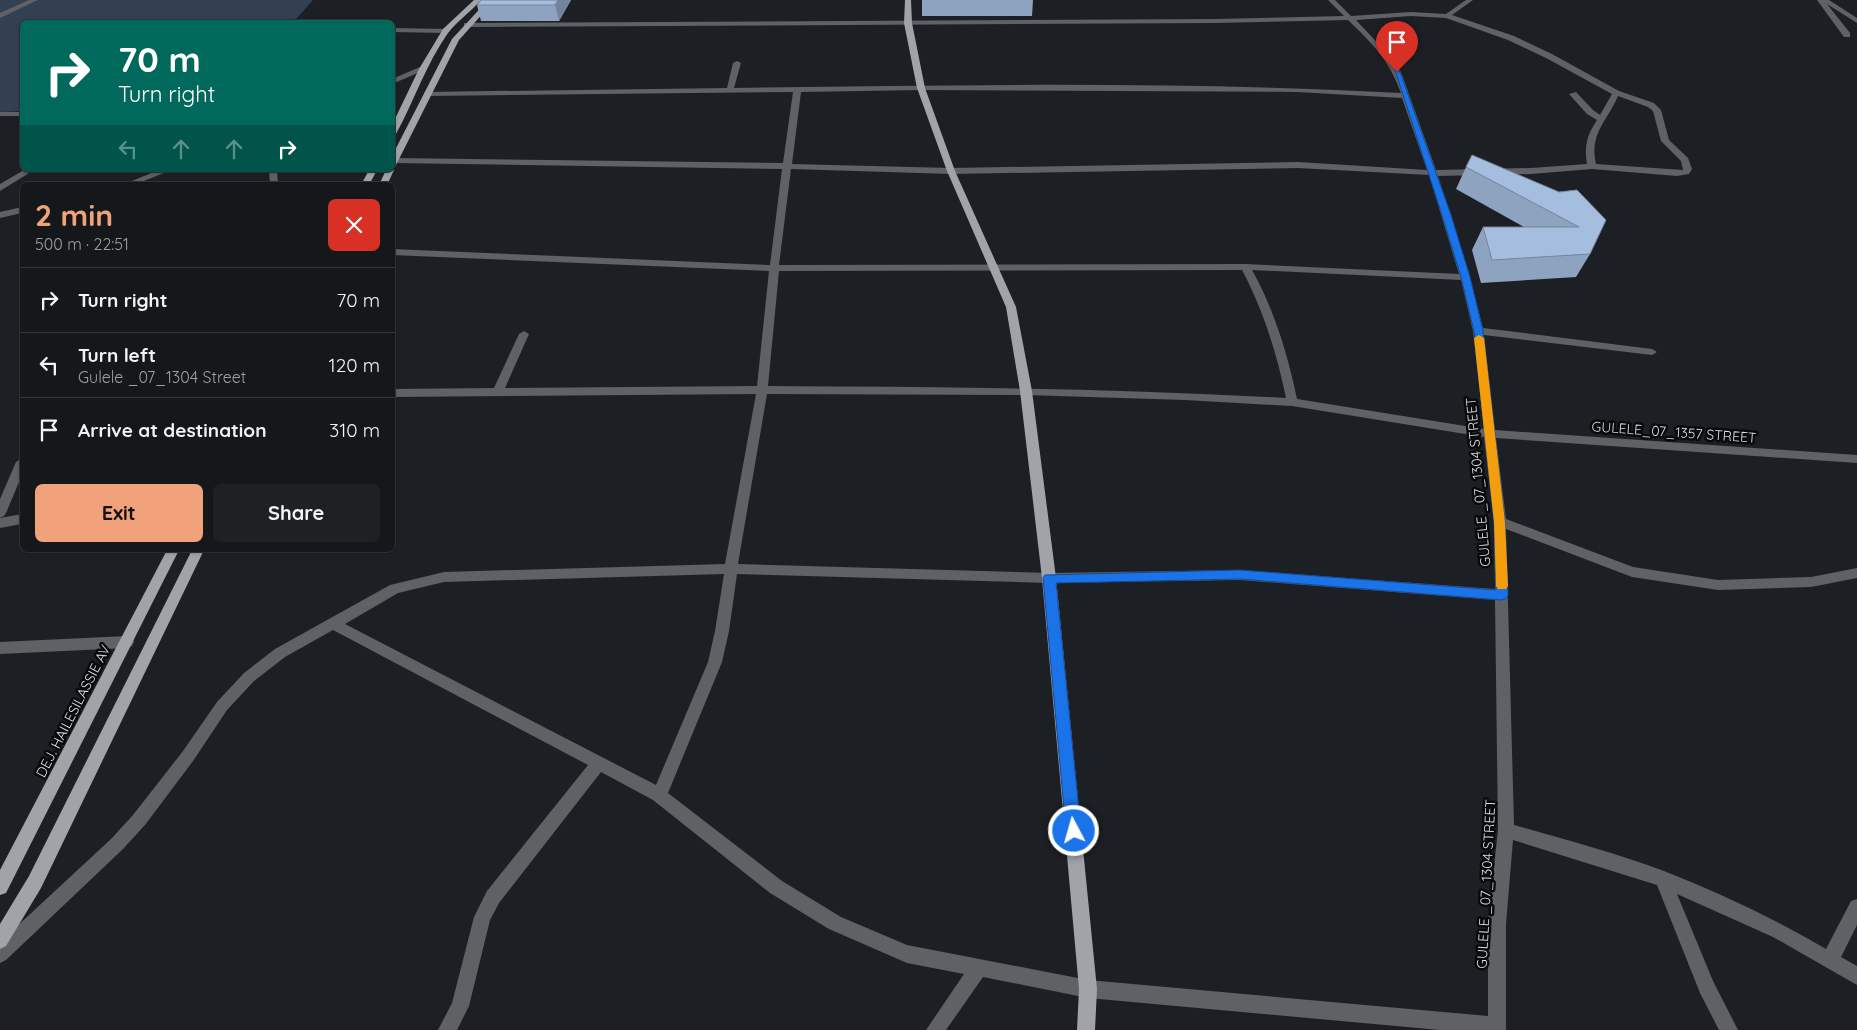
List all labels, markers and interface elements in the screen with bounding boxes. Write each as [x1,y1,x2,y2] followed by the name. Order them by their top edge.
[1376,21,1418,72] pin
[1383,28,1411,56] icon: arrive
[118,37,201,81] text: 70 m
[35,40,100,105] icon: right
[118,80,215,108] text: Turn right
[114,135,142,163] icon: left
[167,135,195,163] icon: ahead
[220,135,248,163] icon: ahead
[273,135,301,163] icon: right
[35,196,113,234] text: 2 min
[328,199,380,251] button: close
[35,234,129,254] text: 500 m · 22:51
[35,286,63,314] icon: right
[78,288,167,312] text: Turn right
[336,288,380,312] text: 70 m
[78,343,156,367] text: Turn left
[35,351,63,379] icon: left
[329,353,380,377] text: 120 m
[78,367,246,387] text: Gulele _07_1304 Street
[1462,397,1494,567] street label: GULELE _07_1304 STREET
[35,416,63,444] icon: arrive
[1591,417,1757,447] street label: GULELE_07_1357 STREET
[78,418,267,442] text: Arrive at destination
[329,418,380,442] text: 310 m
[35,484,203,542] button: Exit
[213,484,380,542] button: Share
[32,642,114,780] street label: DEJ. HAILESILASSIE AV
[1473,799,1499,969] street label: GULELE _07_1304 STREET
[1047,804,1099,856] position arrow

